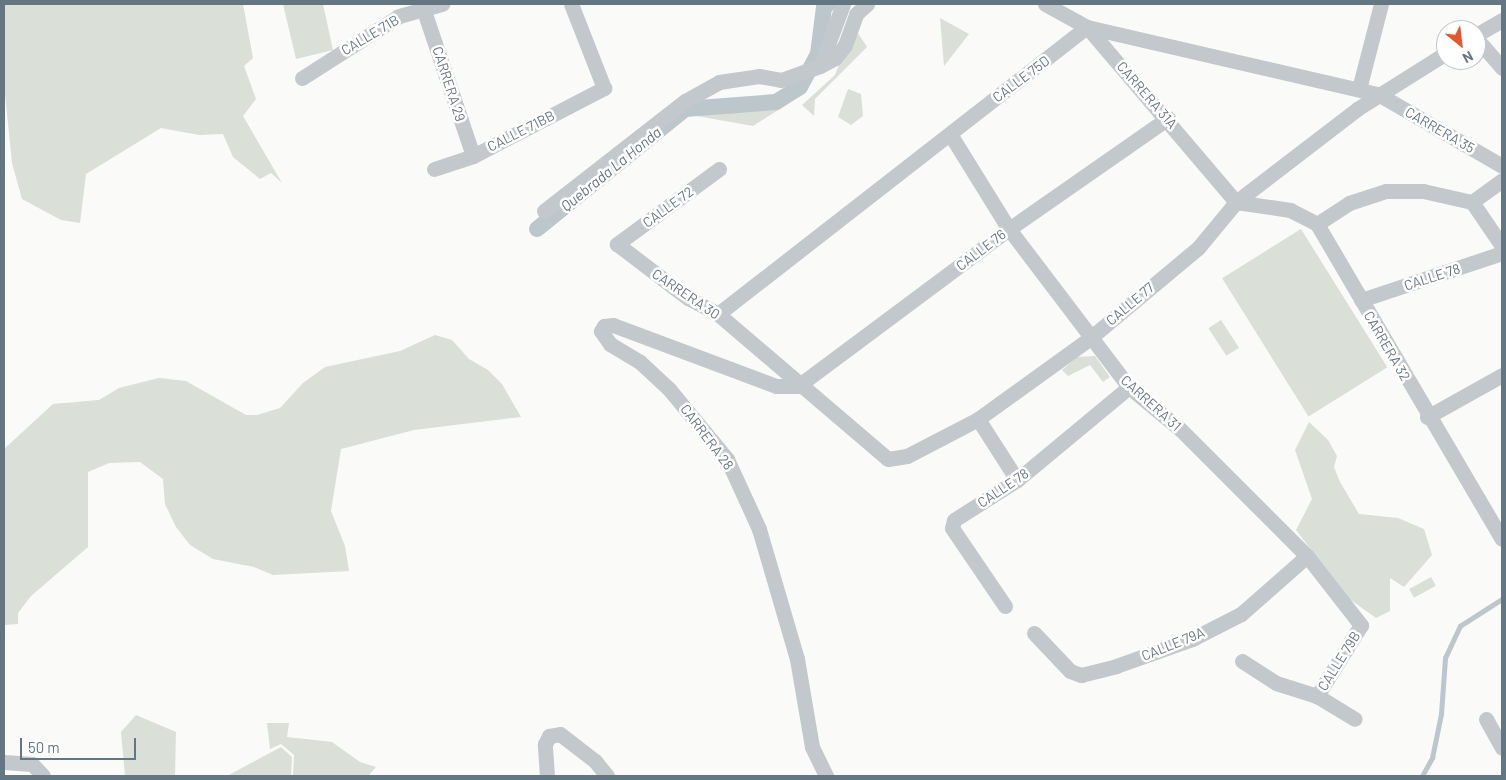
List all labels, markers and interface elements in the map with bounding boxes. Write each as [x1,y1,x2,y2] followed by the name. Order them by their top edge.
[338,11,402,59] street label: CALLE 71B
[1436,20,1486,70] north arrow
[429,44,469,124] street label: CARRERA 29
[1460,48,1476,67] text: N
[989,52,1053,106] street label: CALLE 75D
[1113,58,1181,132] street label: CARRERA 31A
[1402,103,1478,157] street label: CARRERA 35
[485,107,557,155] street label: CALLE 71BB
[557,123,665,215] water label: Quebrada La Honda
[639,183,697,231] street label: CALLE 72
[953,226,1009,274] street label: CALLE 76
[1402,260,1462,294] street label: CALLE 78
[649,265,723,323] street label: CARRERA 30
[1103,279,1157,329] street label: CALLE 77
[1360,308,1414,384] street label: CARRERA 32
[1118,372,1184,434] street label: CARRERA 31
[677,401,737,473] street label: CARRERA 28
[974,465,1032,511] street label: CALLE 78
[1139,624,1207,664] street label: CALLE 79A
[1314,628,1364,694] street label: CALLE 79B
[22,728,139,760] scale bar
[28,738,60,756] text: 50 m

